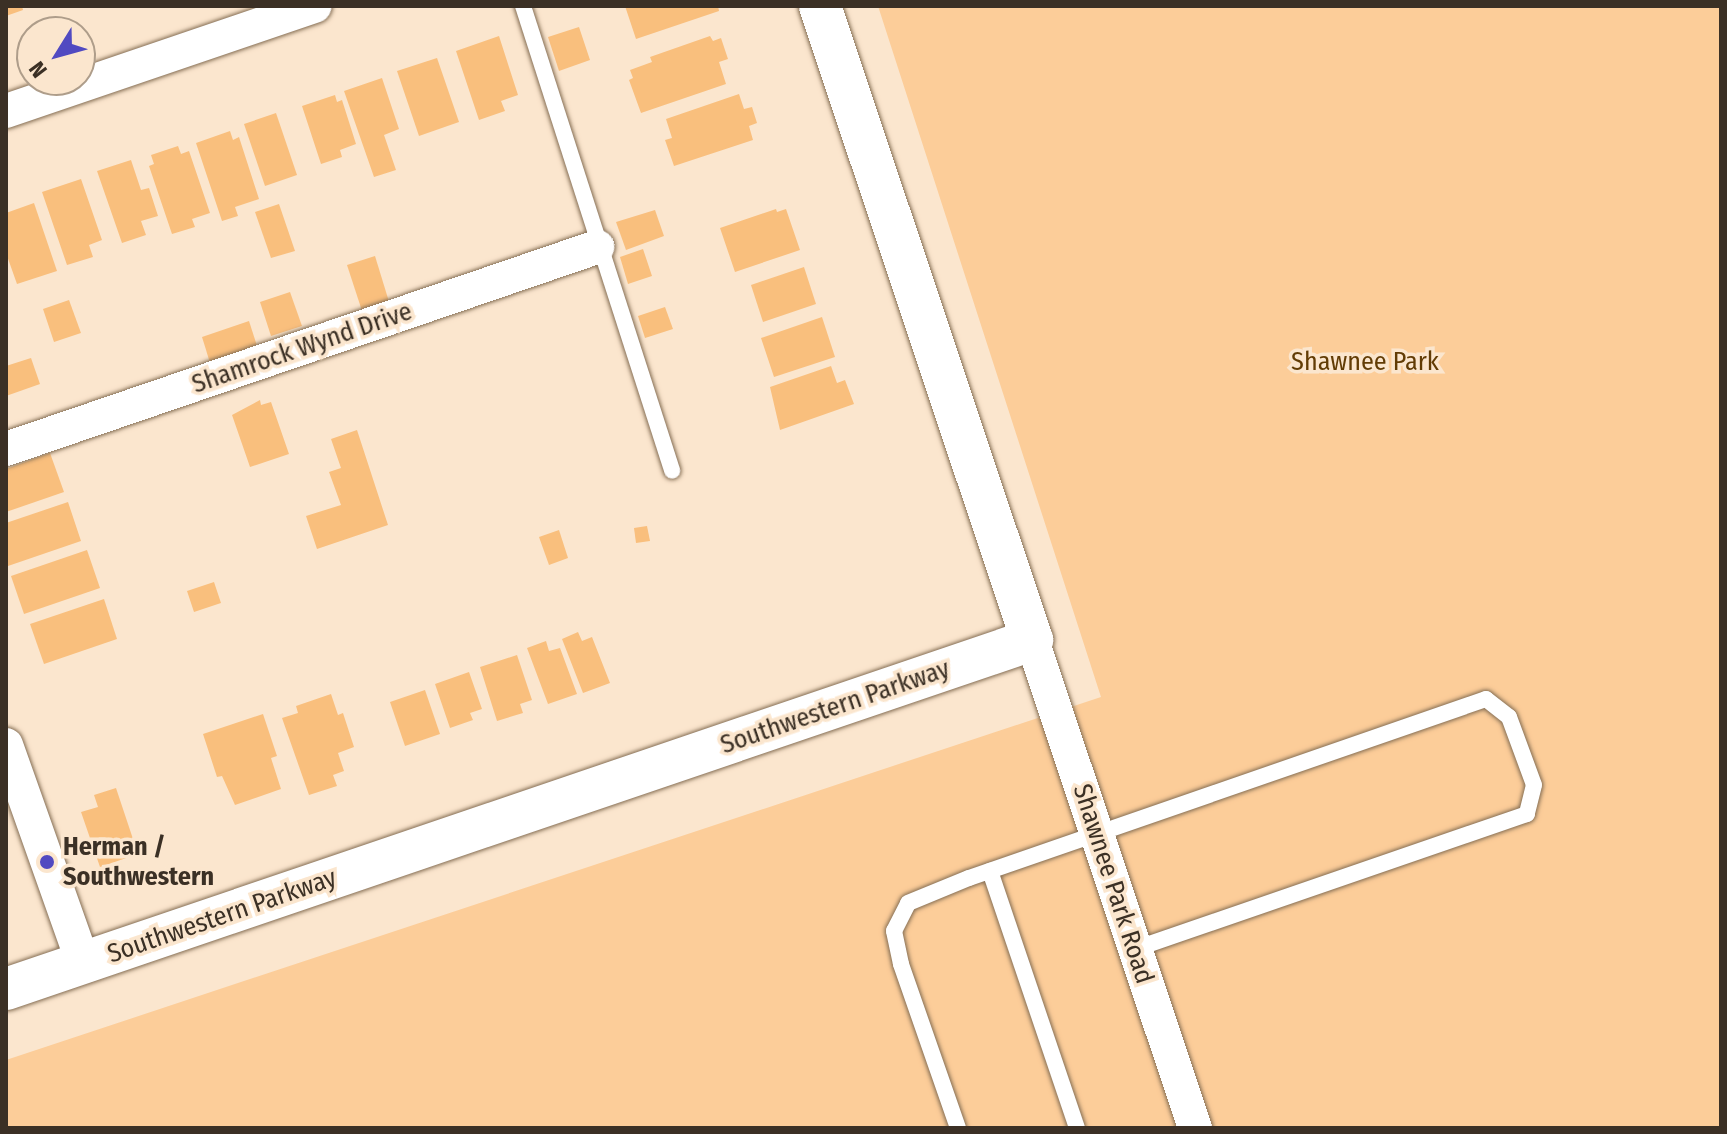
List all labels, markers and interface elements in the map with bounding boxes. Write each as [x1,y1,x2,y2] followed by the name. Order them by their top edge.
[16,16,96,96] north arrow
[23,56,53,83] text: N
[188,296,416,400] street label: Shamrock Wynd Drive
[1291,346,1439,378] park label: Shawnee Park
[716,653,954,761] street label: Southwestern Parkway
[1066,780,1160,988] street label: Shawnee Park Road
[63,831,214,892] place label: Herman / Southwestern
[38,853,56,871] marker: Herman / Southwestern
[103,862,341,970] street label: Southwestern Parkway

